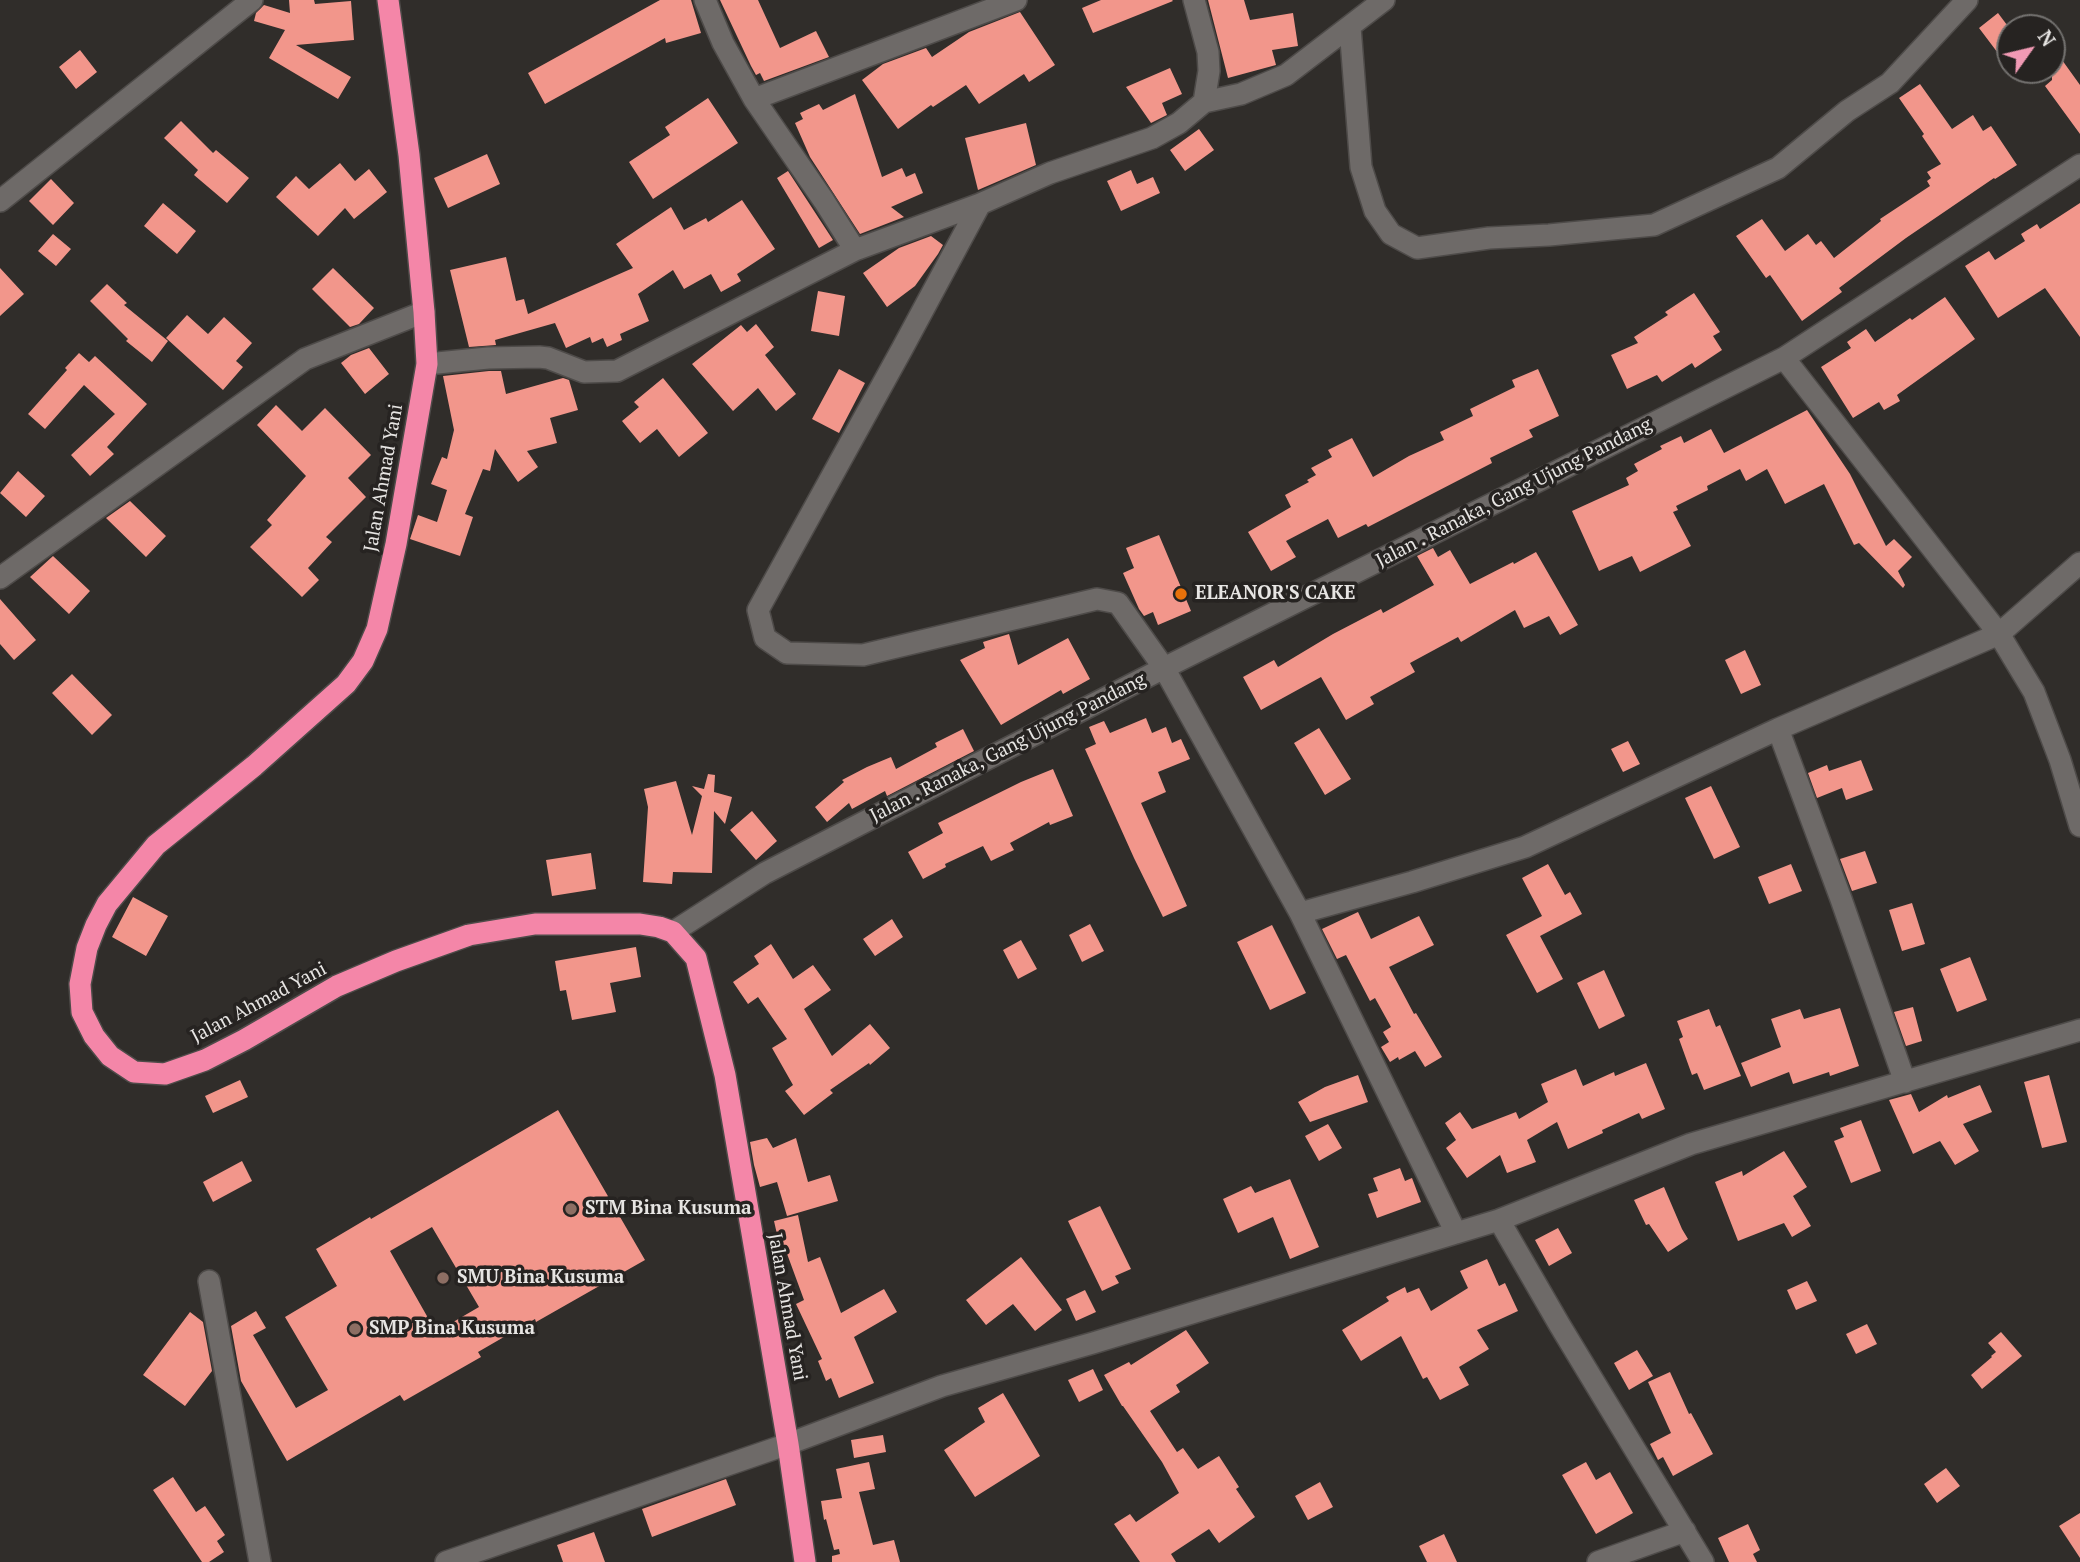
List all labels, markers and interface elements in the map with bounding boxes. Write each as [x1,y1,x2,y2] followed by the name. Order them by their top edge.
[1996,14,2066,84] north arrow
[2033,25,2062,51] text: N
[360,402,408,554] street label: Jalan Ahmad Yani
[1372,413,1656,573] street label: Jalan . Ranaka, Gang Ujung Pandang
[1195,583,1355,605] place label: ELEANOR'S CAKE
[1173,586,1189,602] marker: ELEANOR'S CAKE
[866,668,1150,828] street label: Jalan . Ranaka, Gang Ujung Pandang
[187,958,331,1048] street label: Jalan Ahmad Yani
[585,1198,752,1220] place label: STM Bina Kusuma
[563,1201,579,1217] marker: STM Bina Kusuma
[763,1231,811,1383] street label: Jalan Ahmad Yani
[457,1267,624,1289] place label: SMU Bina Kusuma
[435,1270,451,1286] marker: SMU Bina Kusuma
[369,1318,535,1340] place label: SMP Bina Kusuma
[347,1321,363,1337] marker: SMP Bina Kusuma

